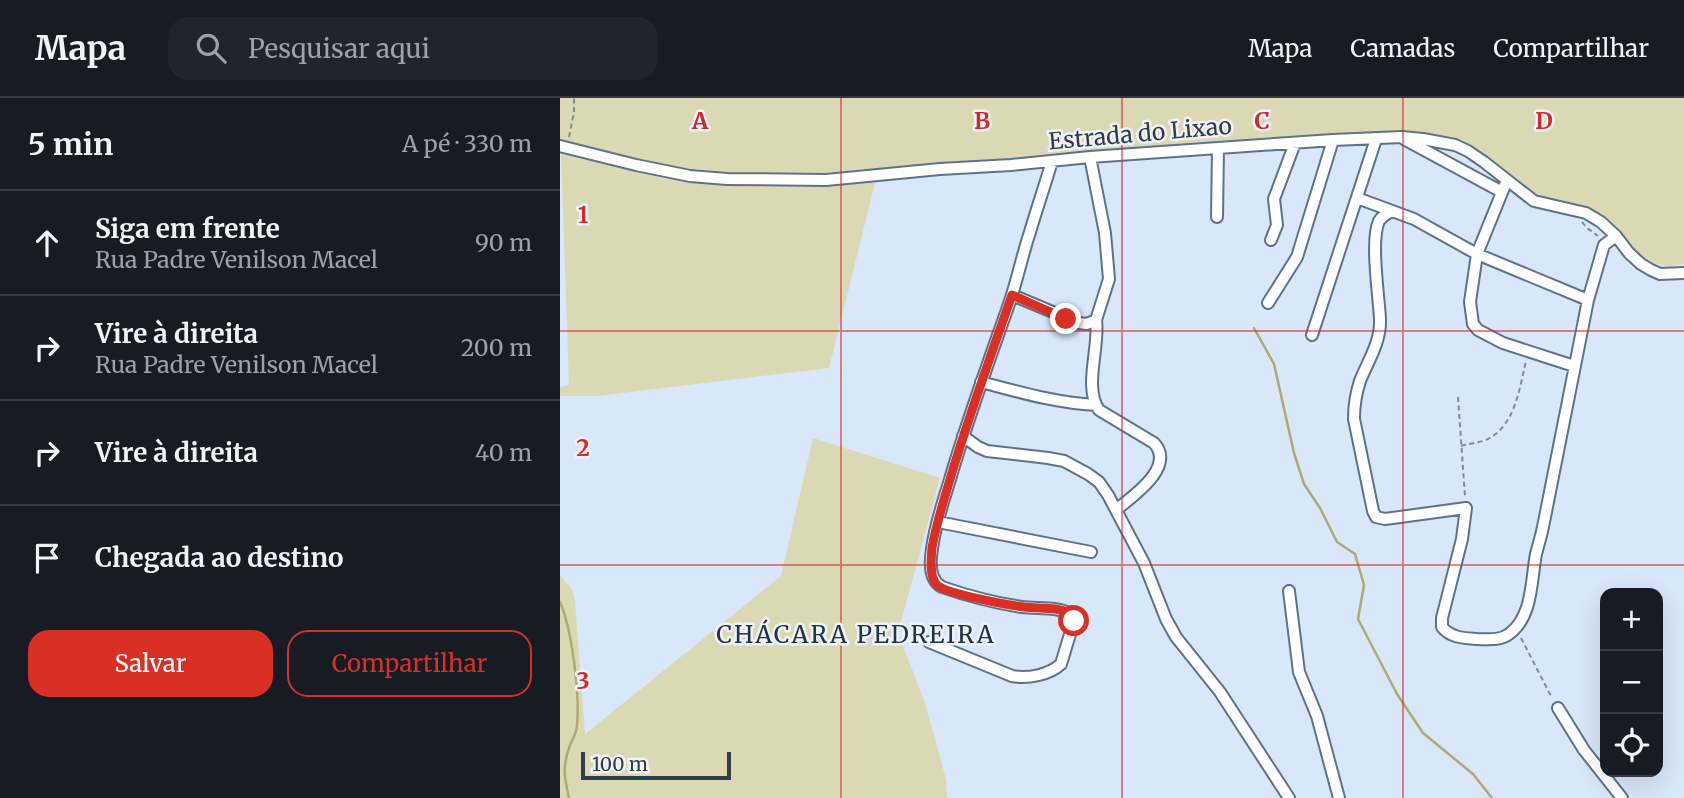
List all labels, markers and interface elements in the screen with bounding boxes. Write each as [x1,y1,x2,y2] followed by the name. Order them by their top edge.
[168,17,658,80] search box
[35,28,126,69] text: Mapa
[192,29,230,67] icon: search
[248,32,430,65] text: Pesquisar aqui
[1248,33,1312,64] text: Mapa
[1350,33,1455,64] text: Camadas
[1493,33,1649,64] text: Compartilhar
[691,106,709,135] text: A
[974,106,990,135] text: B
[1254,106,1270,135] text: C
[1535,106,1553,135] text: D
[1047,111,1233,155] street label: Estrada do Lixao
[28,125,113,163] text: 5 min
[402,129,532,158] text: A pé · 330 m
[578,200,589,229] text: 1
[95,212,280,245] text: Siga em frente
[28,224,66,262] icon: ahead
[475,228,532,257] text: 90 m
[95,245,378,274] text: Rua Padre Venilson Macel
[1050,303,1081,334] route end
[95,317,258,350] text: Vire à direita
[28,329,66,367] icon: right
[461,333,532,362] text: 200 m
[95,350,378,379] text: Rua Padre Venilson Macel
[576,433,590,462] text: 2
[28,434,66,472] icon: right
[95,436,258,469] text: Vire à direita
[475,438,532,467] text: 40 m
[28,539,66,577] icon: arrive
[95,541,344,574] text: Chegada ao destino
[1600,588,1663,777] map controls
[1600,588,1663,651] button: +
[1058,605,1089,636] route start
[716,619,996,650] district label: CHÁCARA PEDREIRA
[28,630,273,697] button: Salvar
[287,630,532,697] button: Compartilhar
[1600,651,1663,714] button: −
[576,666,590,695] text: 3
[1600,714,1663,777] button: locate
[581,749,732,781] scale bar
[592,752,648,776] text: 100 m

